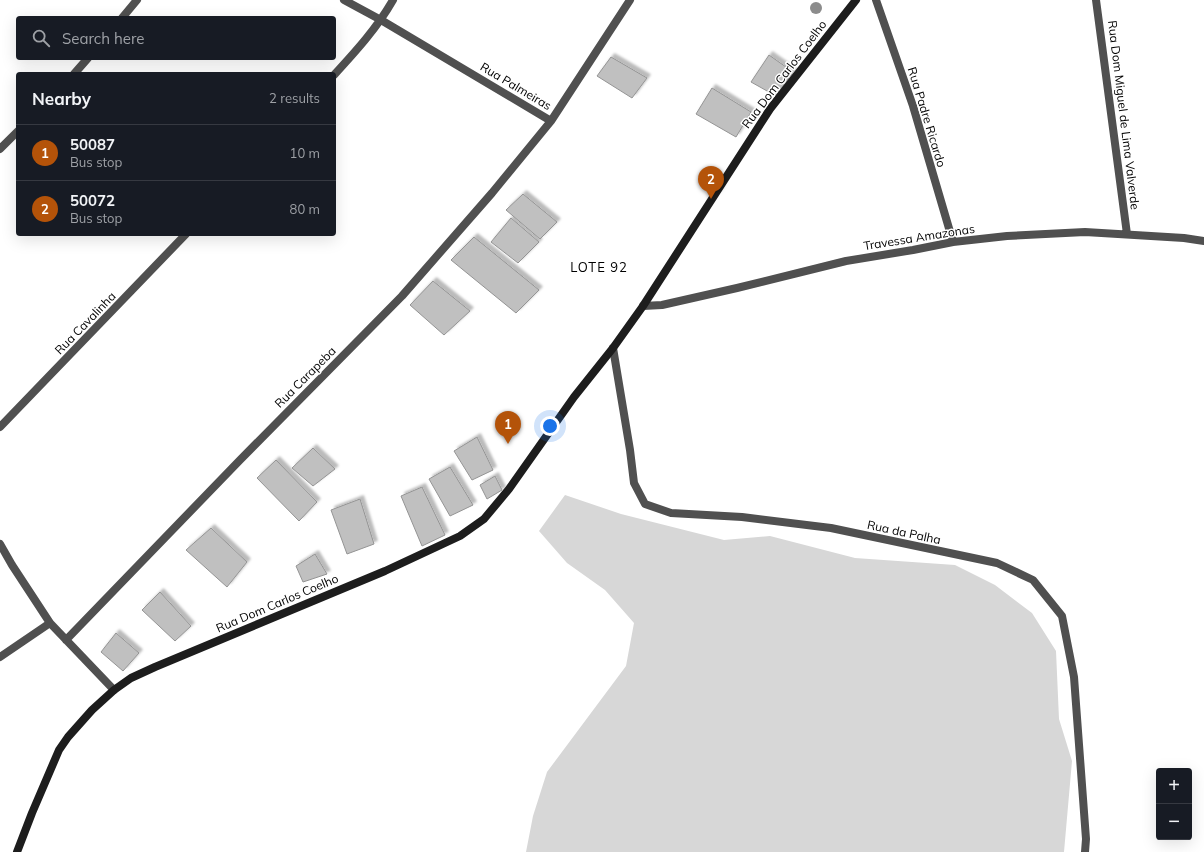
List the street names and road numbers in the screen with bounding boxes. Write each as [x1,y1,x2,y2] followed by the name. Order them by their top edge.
[738,17,830,131] street label: Rua Dom Carlos Coelho
[1105,20,1143,210] street label: Rua Dom Miguel de Lima Valverde
[478,59,554,113] street label: Rua Palmeiras
[905,65,949,169] street label: Rua Padre Ricardo
[862,221,976,253] street label: Travessa Amazonas
[51,289,119,357] street label: Rua Cavalinha
[271,343,339,411] street label: Rua Carapeba
[866,517,942,547] street label: Rua da Palha
[214,570,341,636] street label: Rua Dom Carlos Coelho

